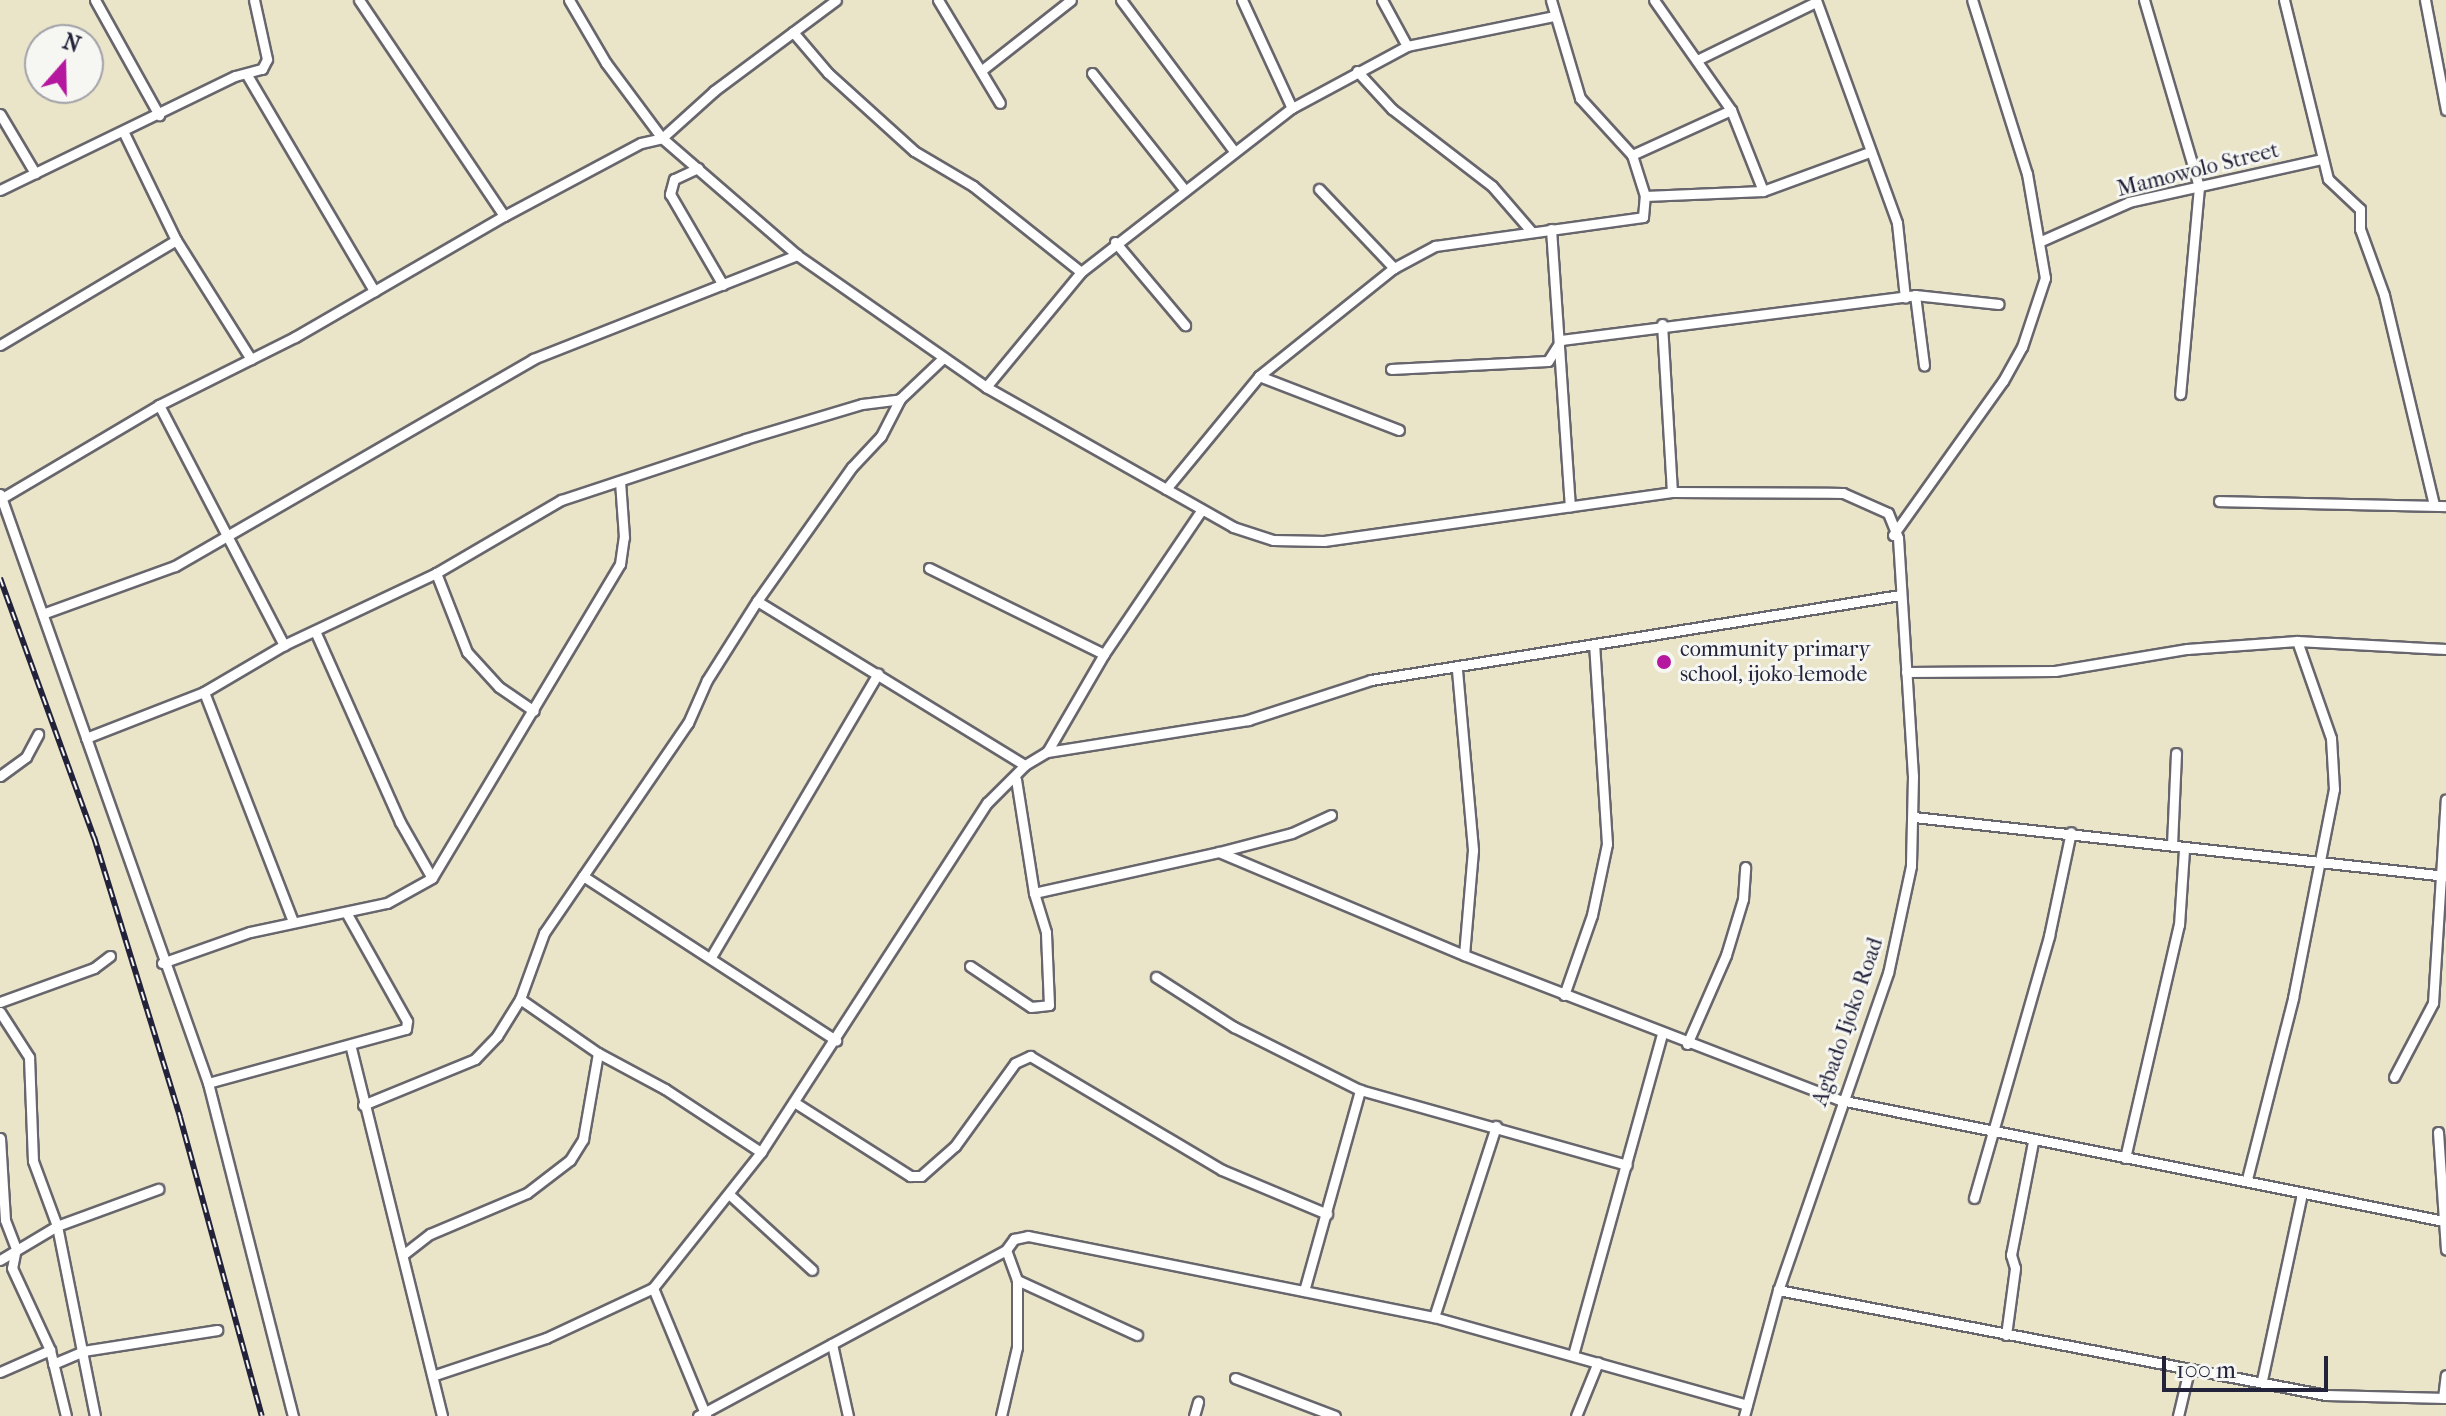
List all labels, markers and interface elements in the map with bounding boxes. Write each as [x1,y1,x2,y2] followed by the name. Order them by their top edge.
[24,24,104,104] north arrow
[59,28,84,58] text: N
[2114,137,2282,203] street label: Mamowolo Street
[1680,636,1870,688] place label: community primary school, ijoko-lemode
[1655,653,1673,671] marker: community primary school, ijoko-lemode
[1807,934,1889,1110] street label: Agbado Ijoko Road
[2166,1340,2332,1390] scale bar
[2176,1356,2236,1384] text: 100 m

